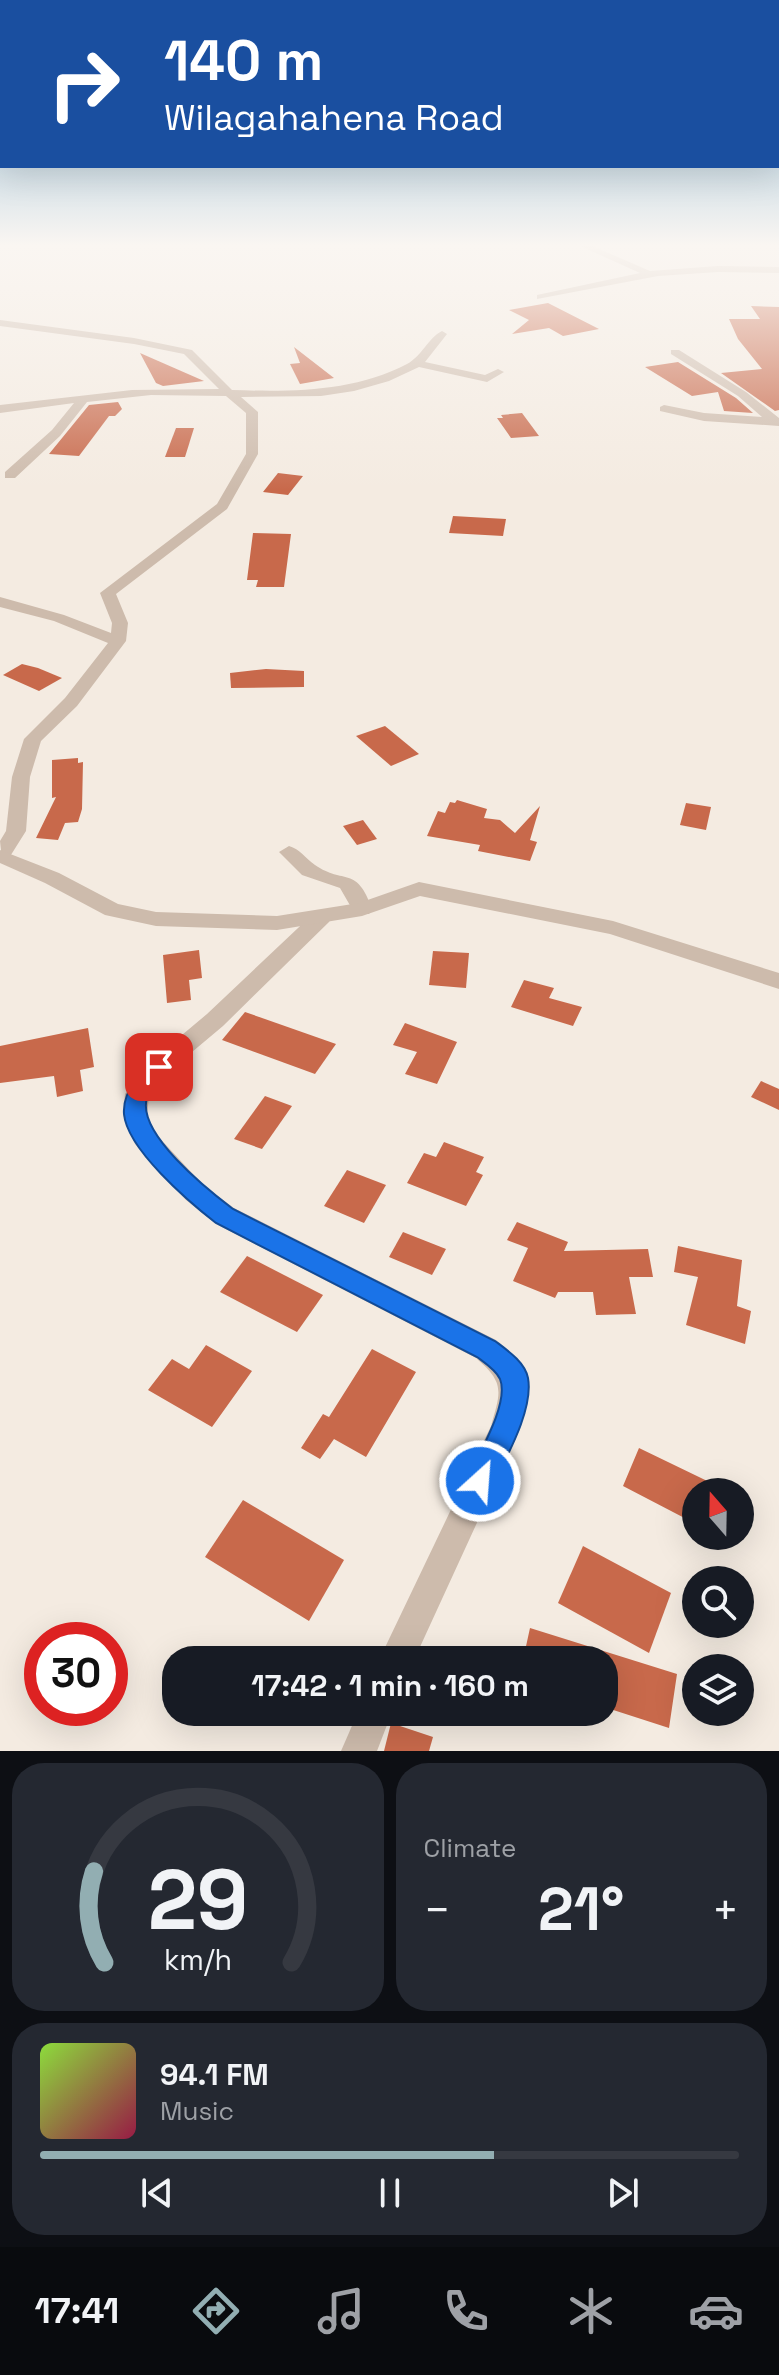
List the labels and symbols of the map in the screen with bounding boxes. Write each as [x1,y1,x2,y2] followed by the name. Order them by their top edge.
[125,1033,193,1101] pin
[438,1439,522,1523] position arrow
[682,1478,754,1550] north arrow
[24,1622,128,1726] speed limit sign: 30

